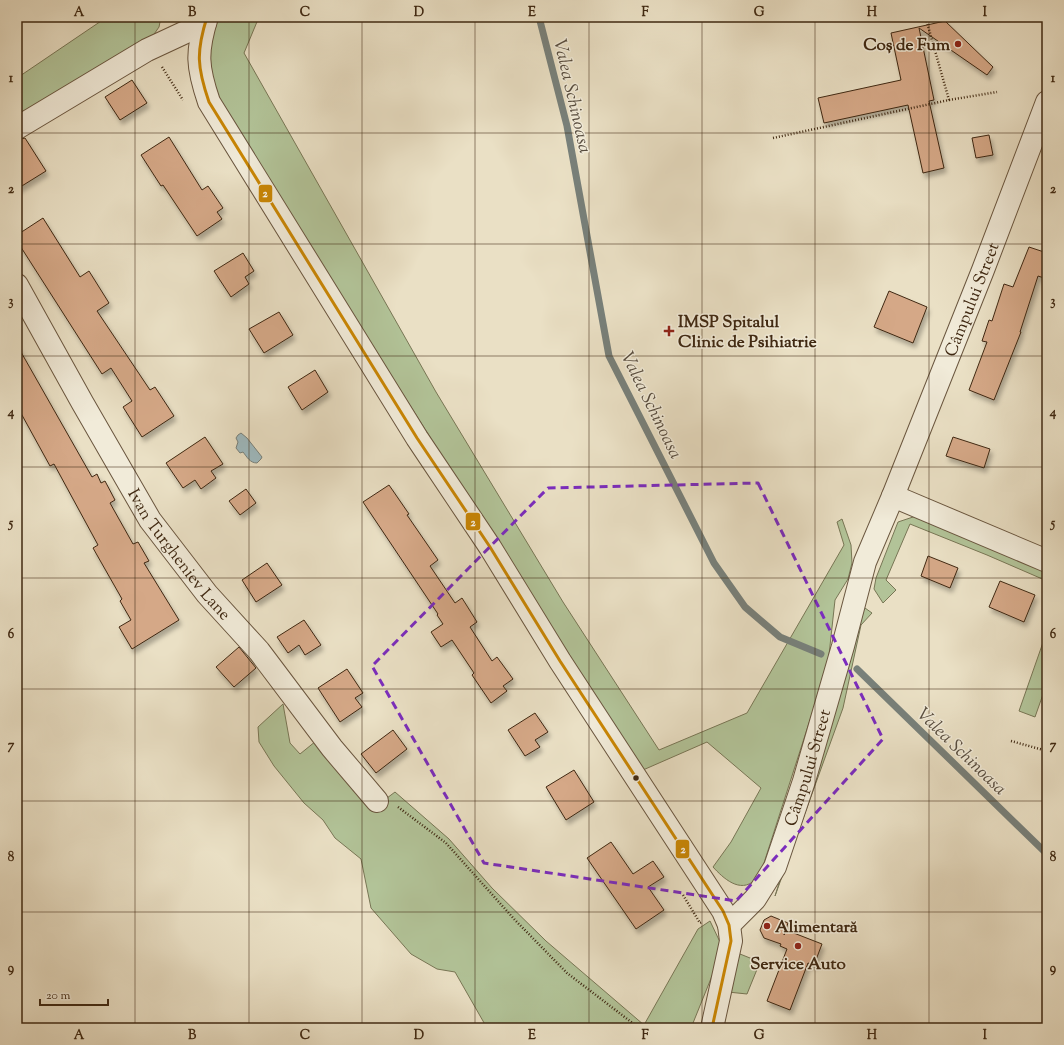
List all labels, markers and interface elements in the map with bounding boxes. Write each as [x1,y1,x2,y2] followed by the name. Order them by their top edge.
[74,4,85,22] text: A
[188,4,197,22] text: B
[300,4,310,22] text: C
[414,4,424,22] text: D
[528,4,536,22] text: E
[641,4,649,22] text: F
[754,4,765,22] text: G
[867,4,878,22] text: H
[983,4,988,22] text: I
[863,34,951,58] place label: Coș de Fum
[545,37,597,156] water label: Valea Schinoasa
[953,39,963,49] marker: Coș de Fum
[9,70,14,88] text: 1
[1051,70,1056,88] text: 1
[8,181,15,199] text: 2
[1050,181,1057,199] text: 2
[258,184,273,203] line badge: 2
[262,186,268,202] text: 2
[940,239,1006,361] street label: Câmpului Street
[8,293,14,311] text: 3
[1050,293,1056,311] text: 3
[678,311,817,355] place label: IMSP Spitalul Clinic de Psihiatrie
[663,325,675,337] marker: IMSP Spitalul Clinic de Psihiatrie
[613,348,687,464] water label: Valea Schinoasa
[7,404,15,422] text: 4
[1049,404,1057,422] text: 4
[120,485,236,627] street label: Ivan Turgheniev Lane
[465,512,481,531] line badge: 2
[8,515,14,533] text: 5
[470,515,476,531] text: 2
[1050,515,1056,533] text: 5
[8,626,15,644] text: 6
[1050,626,1057,644] text: 6
[910,703,1012,802] water label: Valea Schinoasa
[780,707,838,830] street label: Câmpului Street
[8,737,15,755] text: 7
[1050,737,1057,755] text: 7
[631,773,641,783] unlabelled marker
[675,839,690,859] line badge: 2
[680,842,686,858] text: 2
[8,849,15,867] text: 8
[1050,849,1057,867] text: 8
[775,916,858,940] place label: Alimentară
[762,921,772,931] marker: Alimentară
[793,941,803,951] marker: Service Auto
[750,953,846,977] place label: Service Auto
[8,960,15,978] text: 9
[1050,960,1057,978] text: 9
[40,981,108,1007] scale bar
[46,987,71,1005] text: 20 m
[74,1027,85,1045] text: A
[188,1027,197,1045] text: B
[300,1027,310,1045] text: C
[414,1027,424,1045] text: D
[528,1027,536,1045] text: E
[641,1027,649,1045] text: F
[754,1027,765,1045] text: G
[867,1027,878,1045] text: H
[983,1027,988,1045] text: I

